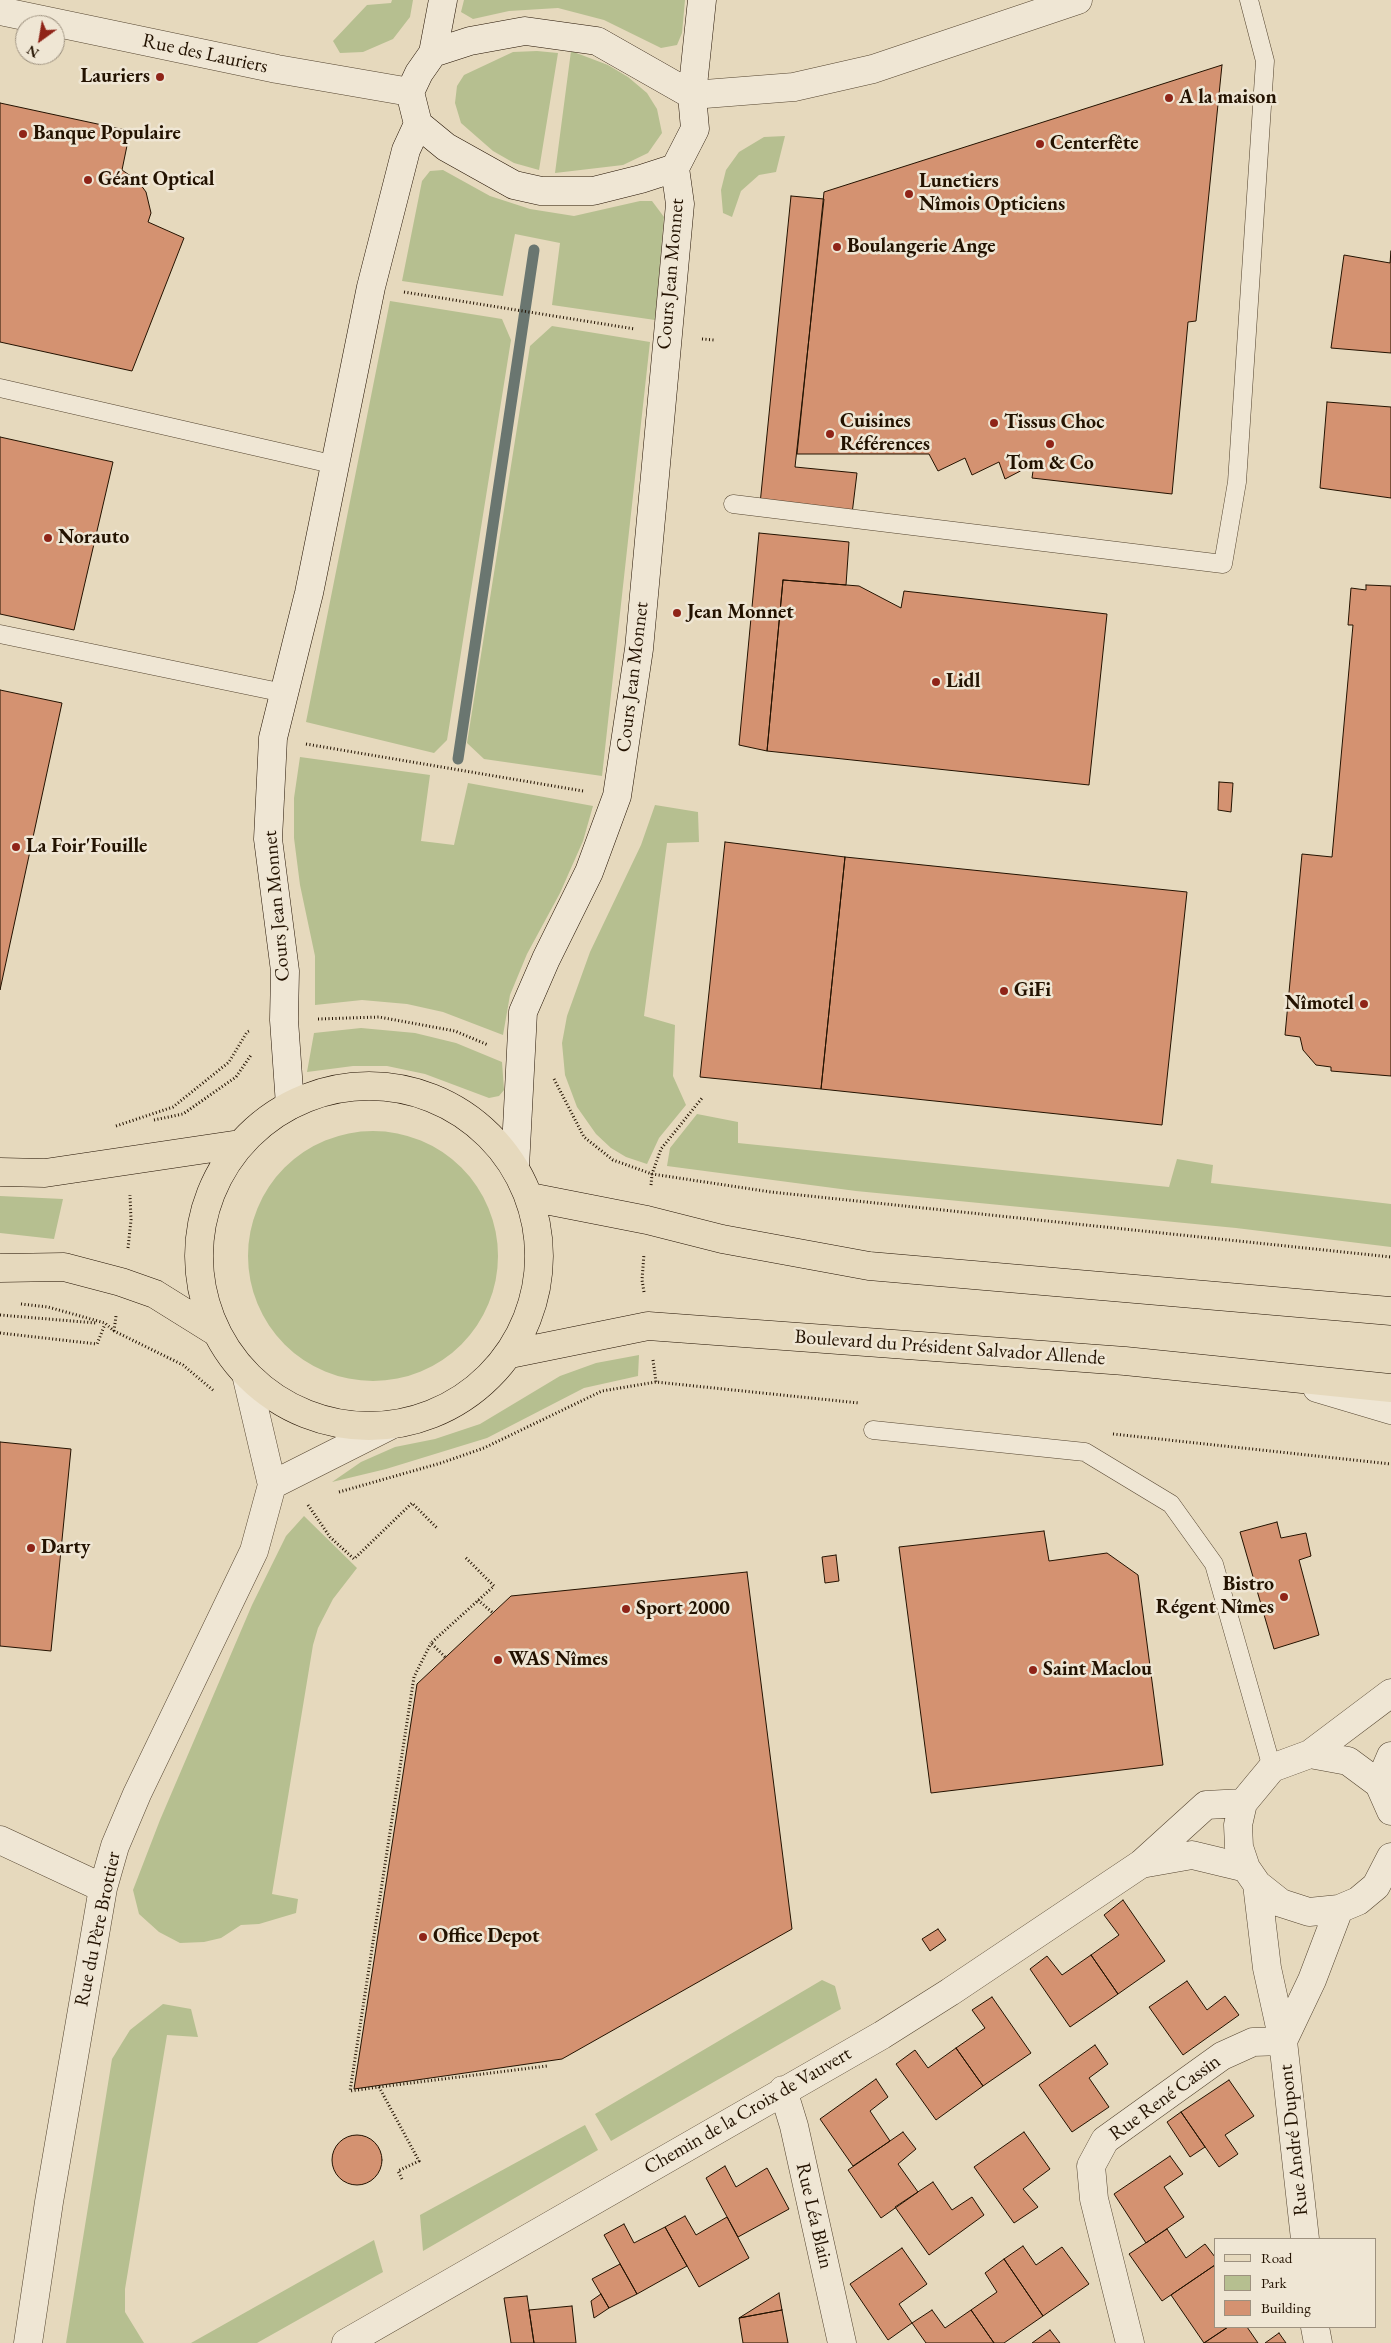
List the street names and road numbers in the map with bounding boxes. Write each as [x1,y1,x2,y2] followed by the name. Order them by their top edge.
[140,29,270,79] street label: Rue des Lauriers
[652,197,690,351] street label: Cours Jean Monnet
[612,600,654,754] street label: Cours Jean Monnet
[258,829,296,983] street label: Cours Jean Monnet
[794,1325,1106,1371] street label: Boulevard du Président Salvador Allende
[70,1849,126,2009] street label: Rue du Père Brottier
[640,2042,856,2180] street label: Chemin de la Croix de Vauvert
[1105,2050,1225,2146] street label: Rue René Cassin
[1274,2063,1314,2217] street label: Rue André Dupont
[790,2161,838,2271] street label: Rue Léa Blain

